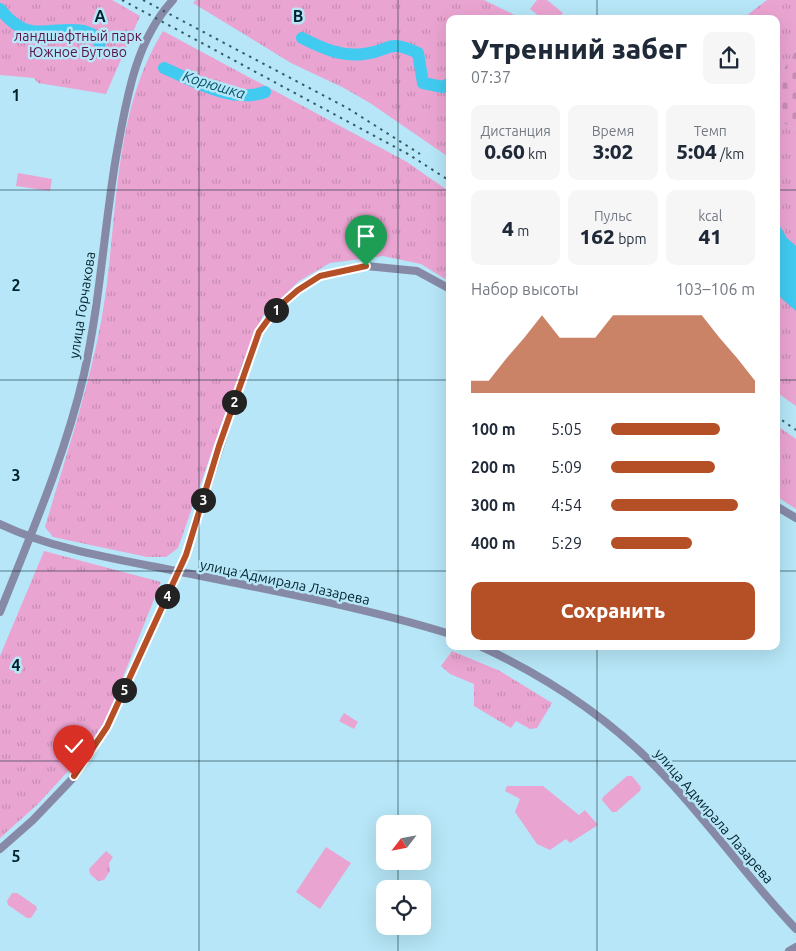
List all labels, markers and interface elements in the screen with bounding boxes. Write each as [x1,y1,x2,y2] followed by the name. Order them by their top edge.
[94,7,106,25] text: A
[293,7,303,25] text: B
[14,28,142,60] park label: ландшафтный парк Южное Бутово
[703,32,755,84] button: share
[471,33,687,64] text: Утренний забег
[181,67,247,102] water label: Корюшка
[471,68,511,86] text: 07:37
[11,86,21,104] text: 1
[481,123,551,139] text: Дистанция
[592,123,634,139] text: Время
[694,123,727,139] text: Темп
[484,139,525,163] text: 0.60
[593,139,633,163] text: 3:02
[676,139,717,163] text: 5:04
[525,146,547,162] text: km
[717,146,744,162] text: /km
[594,208,632,224] text: Пульс
[698,208,722,224] text: kcal
[345,215,387,266] pin
[502,216,514,240] text: 4
[352,222,380,250] icon: arrive
[514,223,529,239] text: m
[579,224,615,248] text: 162
[698,224,722,248] text: 41
[615,231,647,247] text: bpm
[66,250,98,360] street label: улица Горчакова
[11,276,21,294] text: 2
[471,280,579,298] text: Набор высоты
[675,280,755,298] text: 103–106 m
[264,298,288,322] pin: 1
[273,302,280,318] text: 1
[222,390,246,414] pin: 2
[231,394,238,410] text: 2
[471,420,516,438] text: 100 m
[551,420,582,438] text: 5:05
[471,458,516,476] text: 200 m
[551,458,582,476] text: 5:09
[11,466,21,484] text: 3
[190,488,216,512] pin: 3
[200,492,207,508] text: 3
[471,496,516,514] text: 300 m
[551,496,582,514] text: 4:54
[471,534,516,552] text: 400 m
[551,534,582,552] text: 5:29
[199,556,371,608] street label: улица Адмирала Лазарева
[471,582,755,640] button: Сохранить
[154,584,180,608] pin: 4
[164,588,171,604] text: 4
[11,656,21,674] text: 4
[112,678,136,702] pin: 5
[121,682,128,698] text: 5
[53,725,95,776] pin
[60,732,88,760] icon: check
[651,745,777,887] street label: улица Адмирала Лазарева
[376,815,431,870] north arrow
[376,815,431,935] map controls
[11,847,21,865] text: 5
[376,880,431,935] button: locate

